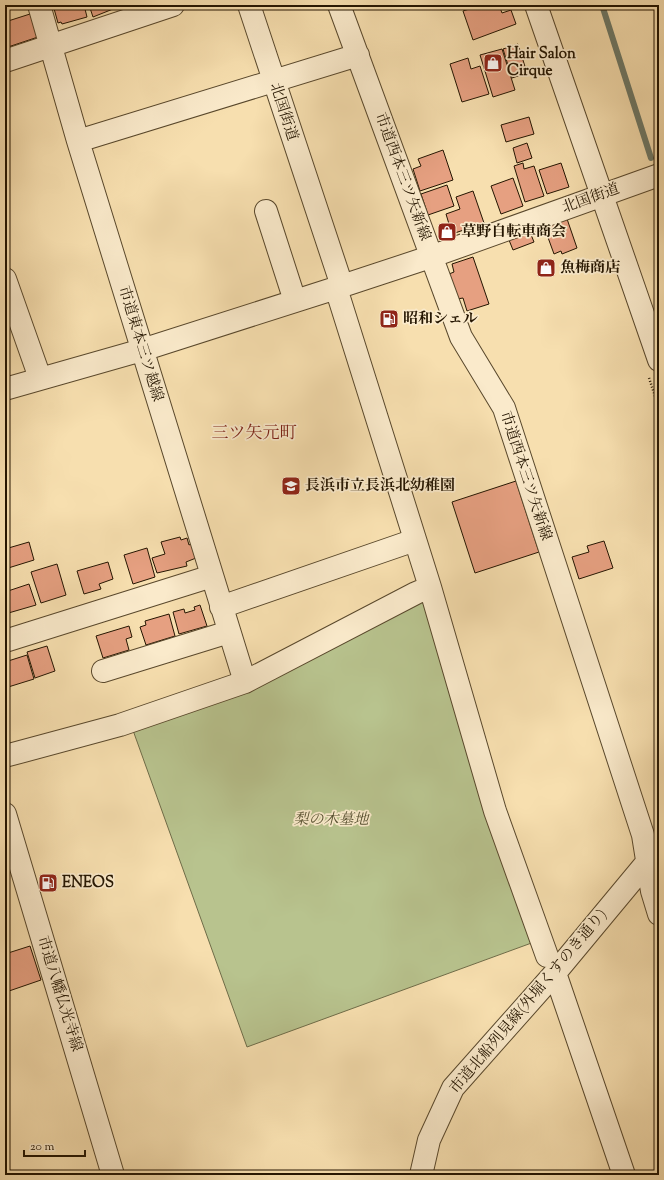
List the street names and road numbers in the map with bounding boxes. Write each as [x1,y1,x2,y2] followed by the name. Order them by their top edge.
[264,80,302,144] street label: 北国街道
[369,110,435,244] street label: 市道西本三ツ矢新線
[559,179,623,219] street label: 北国街道
[112,284,168,404] street label: 市道東本三ツ越線
[494,409,556,543] street label: 市道西本三ツ矢新線
[445,905,613,1099] street label: 市道北船列見線(外堀くすのき通り)
[31,934,87,1054] street label: 市道八幡仏光寺線

